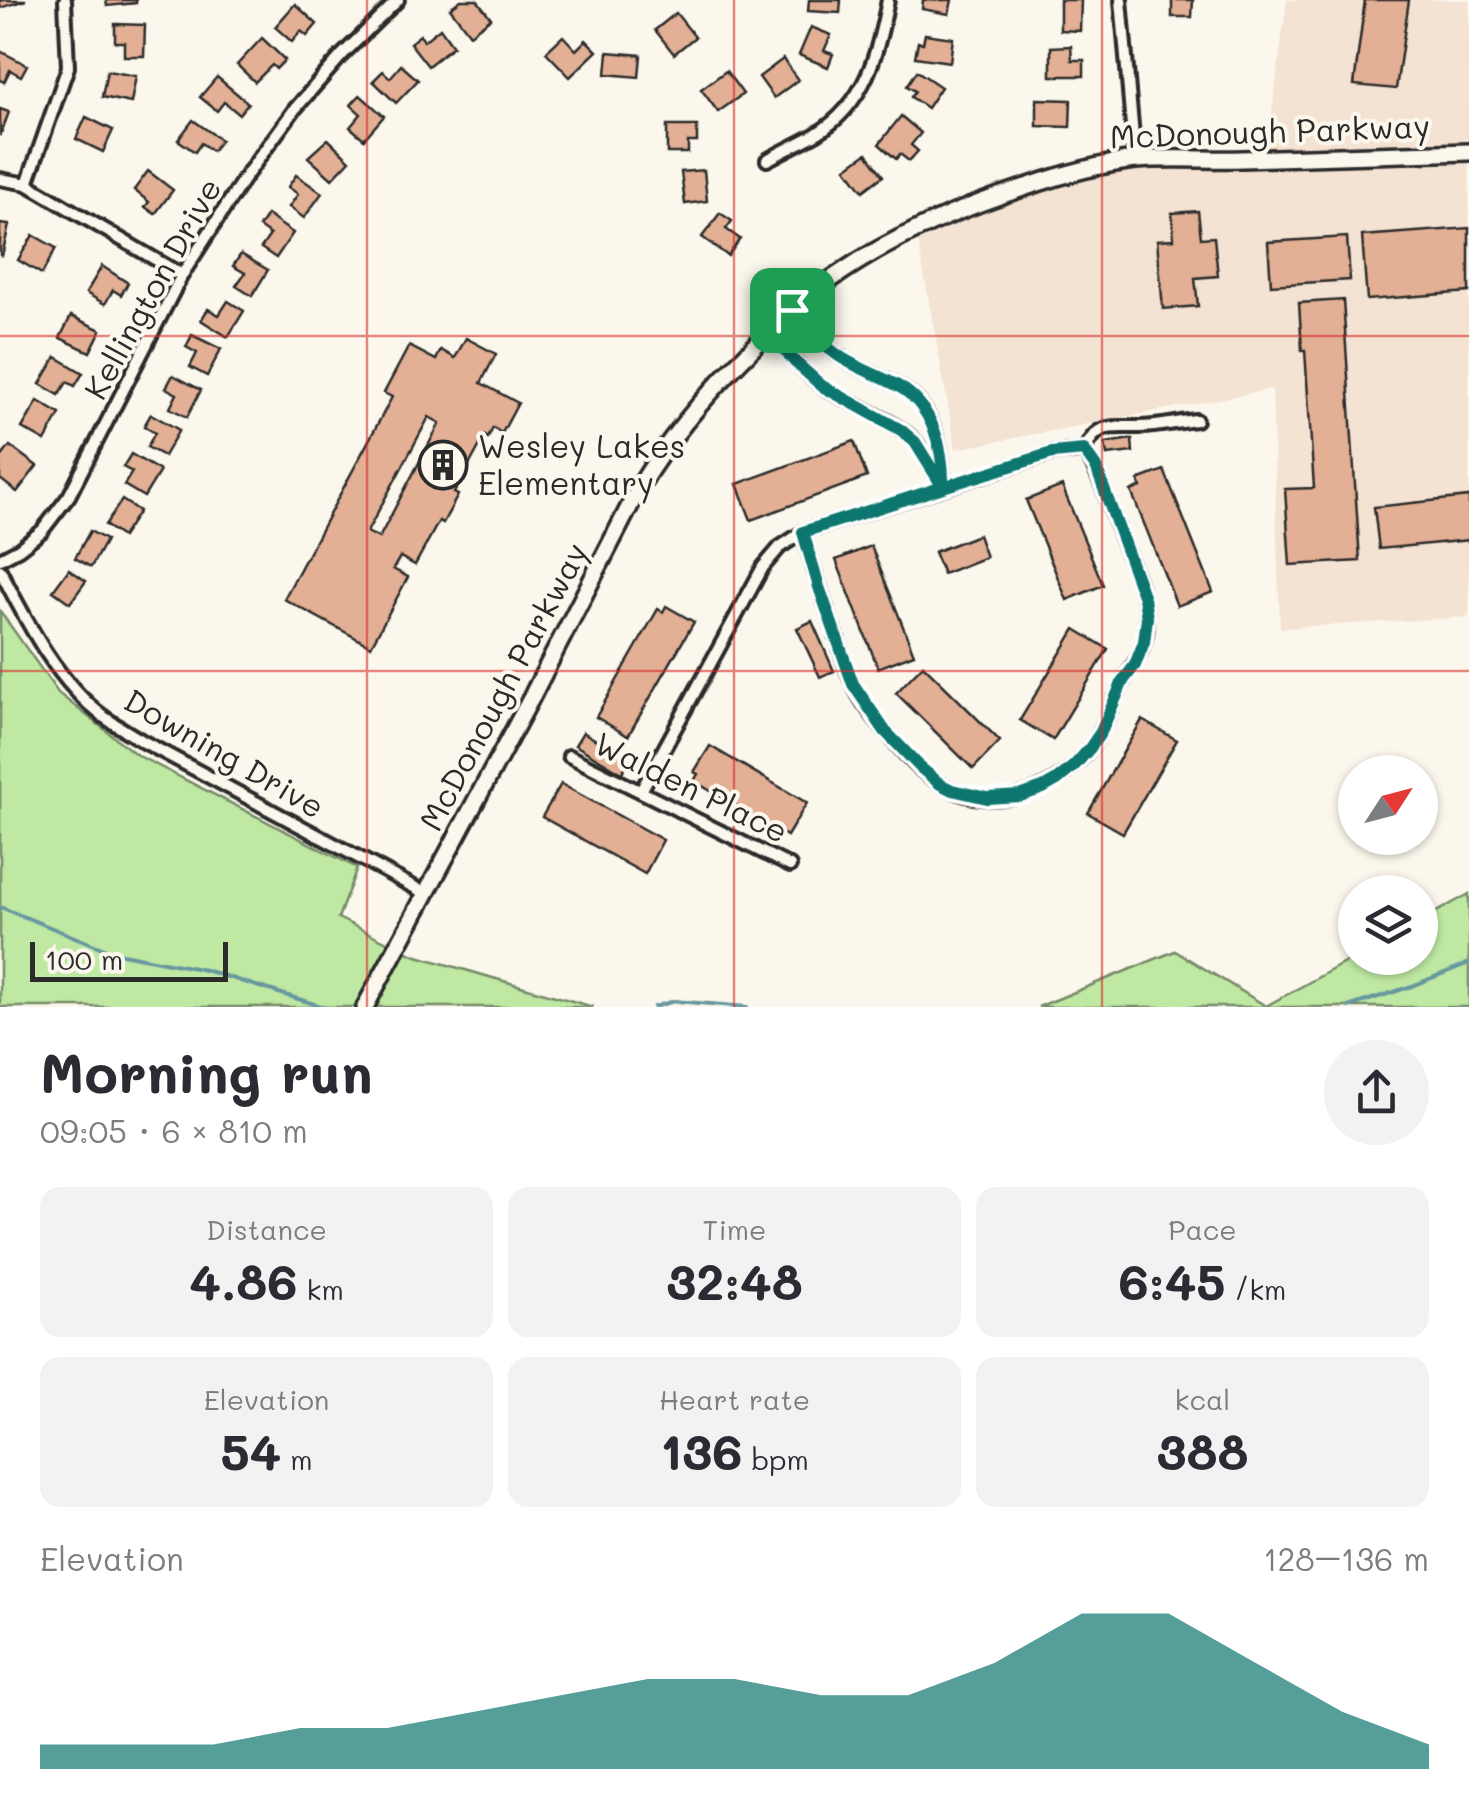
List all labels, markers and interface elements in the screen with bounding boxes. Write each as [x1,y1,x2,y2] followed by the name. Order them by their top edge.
[1109,103,1431,158] street label: McDonough Parkway
[73,170,229,406] street label: Kellington Drive
[750,268,835,353] pin
[765,283,820,338] icon: arrive
[478,424,685,504] place label: Wesley Lakes Elementary
[417,439,469,491] building icon: Wesley Lakes Elementary
[408,535,597,838] street label: McDonough Parkway
[117,678,333,827] street label: Downing Drive
[588,721,796,851] street label: Walden Place
[1338,755,1438,855] north arrow
[1338,755,1438,975] map controls
[1338,875,1438,975] button: layers
[30,937,228,981] scale bar
[45,941,123,977] text: 100 m
[40,1035,373,1107] text: Morning run
[1324,1040,1429,1145] button: share
[40,1109,308,1151] text: 09:05 · 6 × 810 m
[206,1211,327,1247] text: Distance
[703,1211,766,1247] text: Time
[1168,1211,1237,1247] text: Pace
[189,1247,298,1313] text: 4.86
[666,1247,803,1313] text: 32:48
[1119,1247,1226,1313] text: 6:45
[298,1271,344,1307] text: km
[1226,1271,1286,1307] text: /km
[204,1381,329,1417] text: Elevation
[659,1381,810,1417] text: Heart rate
[1175,1381,1230,1417] text: kcal
[220,1417,281,1483] text: 54
[660,1417,743,1483] text: 136
[1157,1417,1249,1483] text: 388
[281,1441,313,1477] text: m
[743,1441,809,1477] text: bpm
[40,1537,184,1579] text: Elevation
[1263,1537,1429,1579] text: 128–136 m

